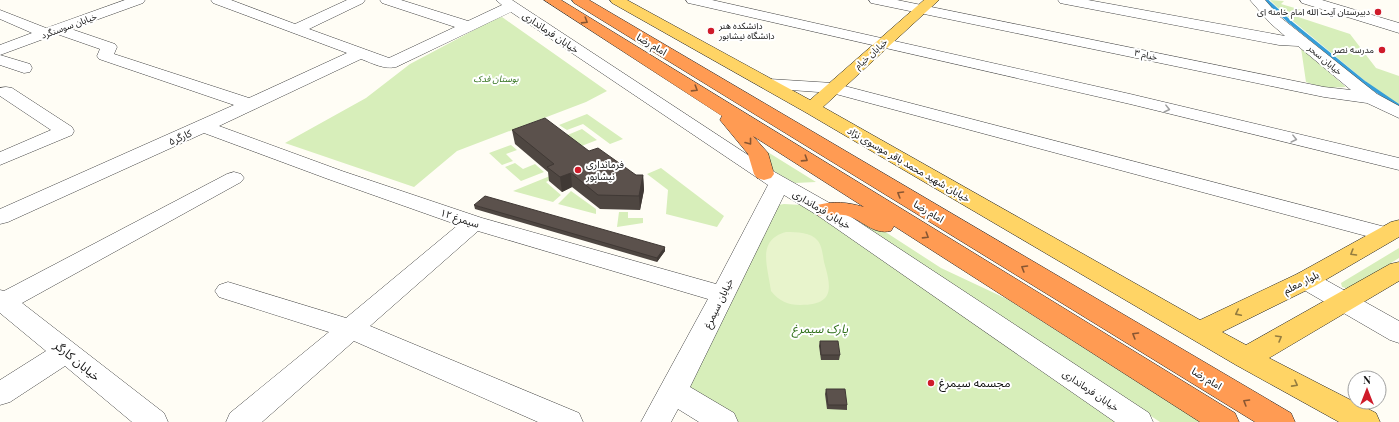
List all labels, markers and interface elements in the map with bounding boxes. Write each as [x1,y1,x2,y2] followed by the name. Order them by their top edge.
[1257,5,1370,19] place label: دبیرستان آیت الله امام خامنه ای
[1373,7,1383,17] marker: دبیرستان آیت الله امام خامنه ای
[520,8,582,56] street label: خیابان فرمانداری
[39,9,98,42] street label: خیابان سوسنگرد
[581,16,588,23] one-way arrow
[718,19,775,42] place label: دانشکده هنر دانشگاه نیشابور
[706,26,716,36] marker: دانشکده هنر دانشگاه نیشابور
[633,29,670,60] street label: امام رضا
[851,35,891,73] street label: خیابان خیام
[1305,41,1345,78] street label: خیابان سحر
[1332,43,1374,56] place label: مدرسه نصر
[1377,45,1387,55] marker: مدرسه نصر
[1133,46,1159,64] street label: خیام ۳
[474,72,519,85] park label: بوستان فدک
[691,84,698,92] one-way arrow
[1164,104,1171,112] one-way arrow
[845,123,973,205] street label: خیابان شهید محمد باقر موسوی نژاد
[166,125,195,148] street label: کارگر۵
[1290,134,1297,143] one-way arrow
[744,137,751,144] one-way arrow
[800,154,807,161] one-way arrow
[585,157,624,183] place label: فرمانداری نیشابور
[573,165,583,175] marker: فرمانداری نیشابور
[790,186,854,232] street label: خیابان فرمانداری
[897,191,904,198] one-way arrow
[910,196,947,227] street label: امام رضا
[438,205,481,232] street label: سیمرغ ۱۲
[922,231,929,239] one-way arrow
[1350,249,1357,256] one-way arrow
[1021,265,1028,272] one-way arrow
[1281,267,1322,298] street label: بلوار معلم
[700,276,737,331] street label: خیابان سیمرغ
[1235,308,1242,316] one-way arrow
[791,320,849,338] park label: پارک سیمرغ
[1132,332,1139,339] one-way arrow
[50,336,104,384] street label: خیابان کارگر
[1275,336,1282,343] one-way arrow
[1188,363,1225,394] street label: امام رضا
[1060,366,1122,414] street label: خیابان فرمانداری
[1347,370,1387,410] north arrow
[1363,372,1371,387] text: N
[939,374,1011,392] place label: مجسمه سیمرغ
[926,378,936,388] marker: مجسمه سیمرغ
[1291,380,1298,387] one-way arrow
[1243,399,1250,406] one-way arrow

